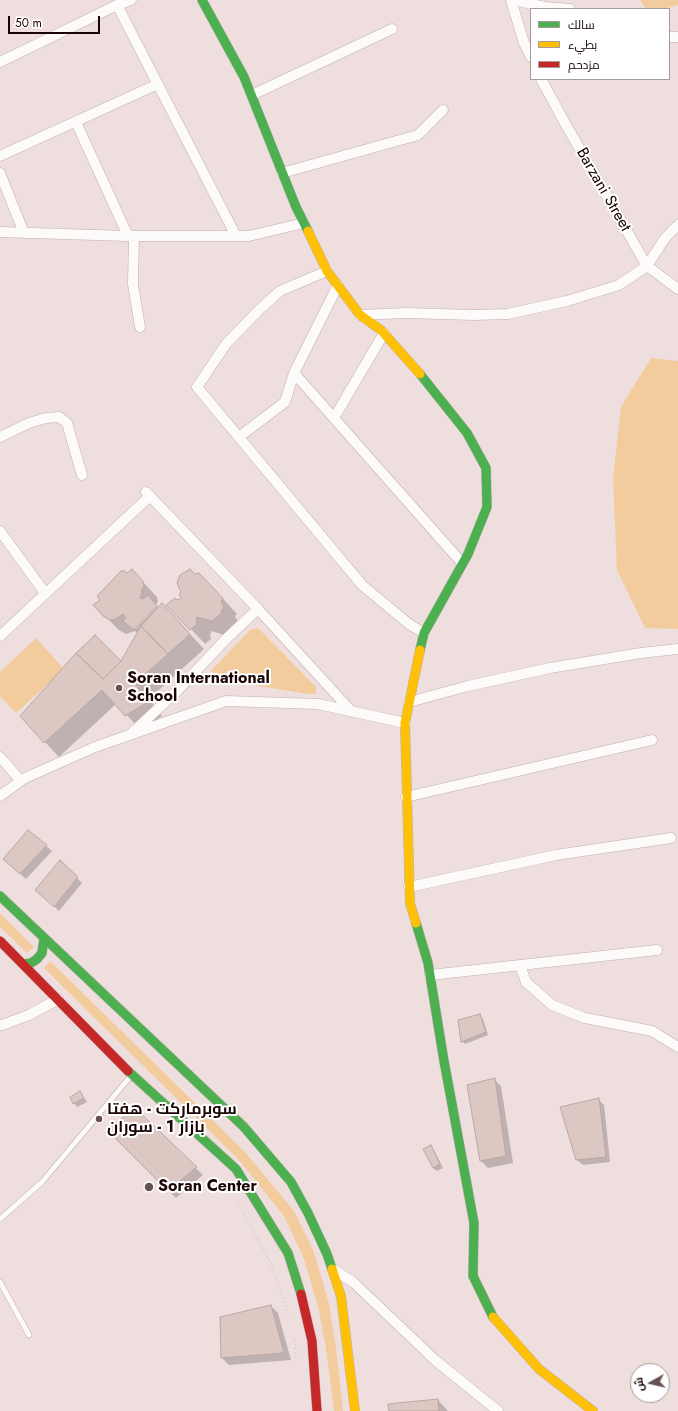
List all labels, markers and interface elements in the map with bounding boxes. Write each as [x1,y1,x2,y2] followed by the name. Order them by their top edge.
[10,8,102,34] scale bar
[530,8,670,80] legend
[15,14,42,32] text: 50 m
[568,16,595,34] text: سالك
[568,36,597,54] text: بطيء
[568,56,600,74] text: مزدحم
[571,145,635,235] street label: Barzani Street
[127,669,270,707] place label: Soran International School
[114,683,124,693] marker: Soran International School
[107,1100,237,1138] place label: سوبرماركت - هفتا بازار 1 - سوران
[94,1114,104,1124] marker: سوبرماركت - هفتا بازار 1 - سوران
[158,1177,257,1197] place label: Soran Center
[143,1181,155,1193] marker: Soran Center
[630,1363,670,1403] north arrow
[630,1376,648,1393] text: ش

